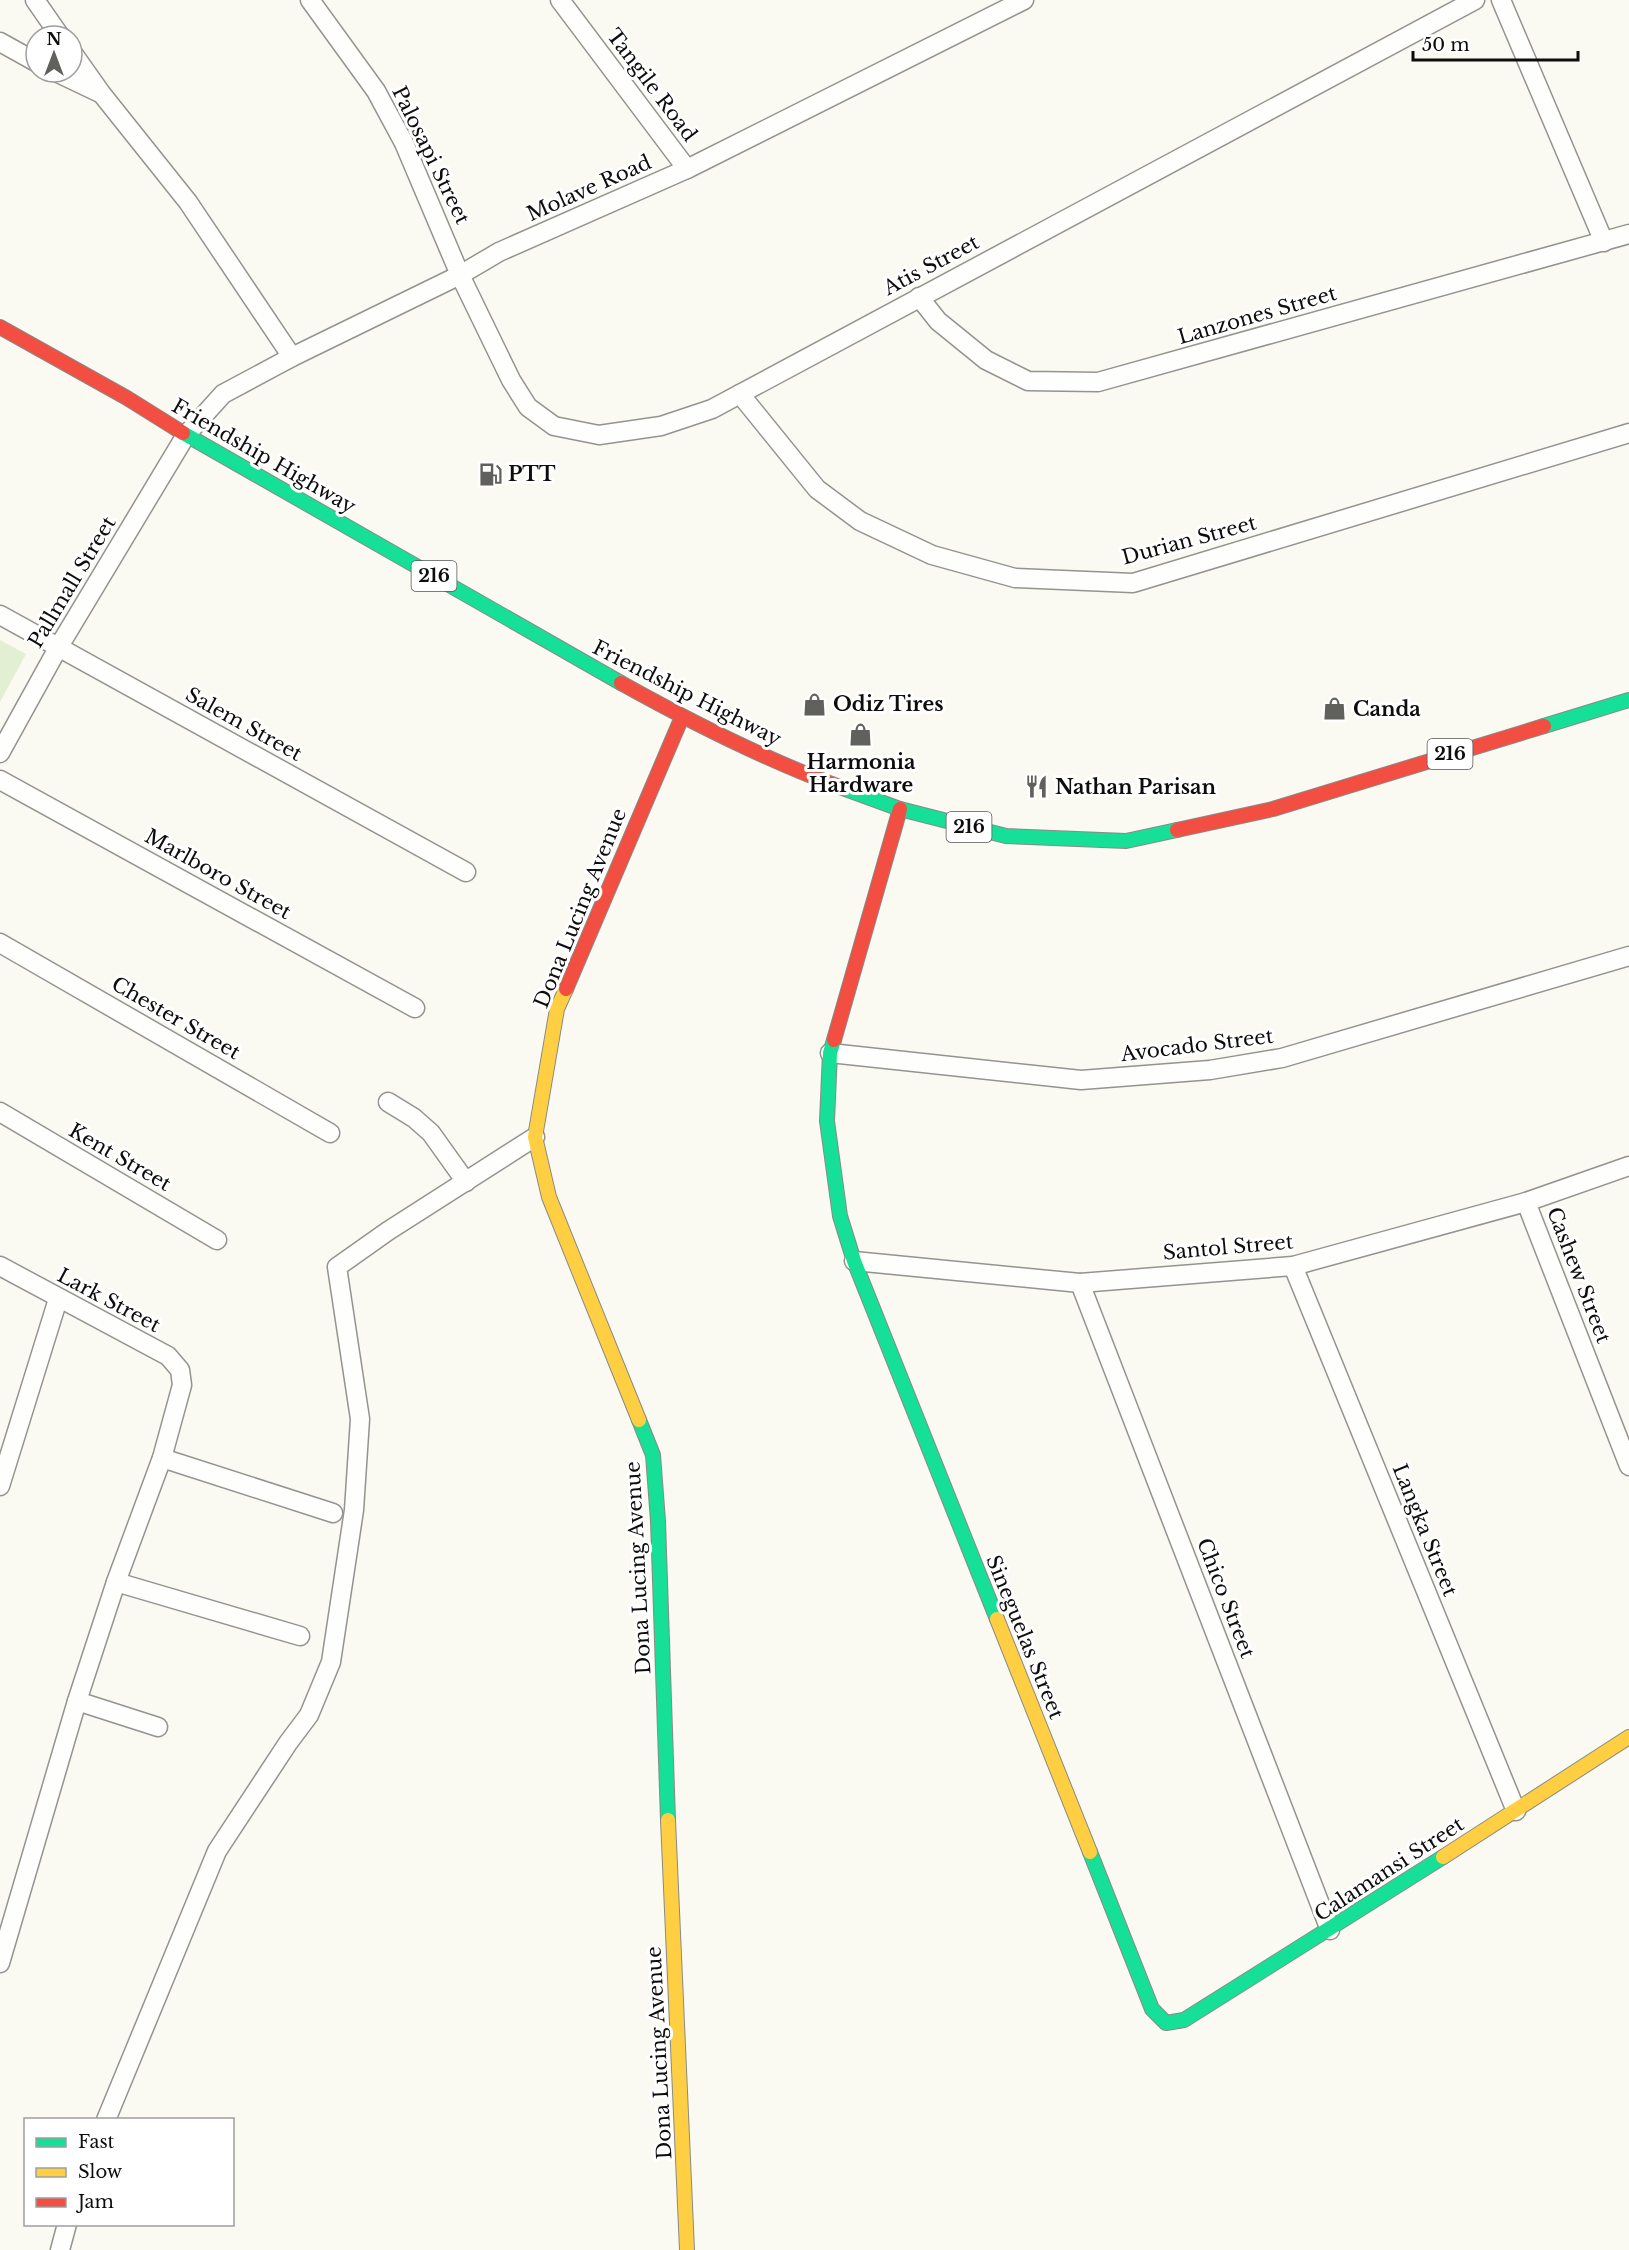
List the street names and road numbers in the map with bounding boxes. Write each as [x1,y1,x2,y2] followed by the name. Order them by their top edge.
[602,24,702,146] street label: Tangile Road
[387,82,475,228] street label: Palosapi Street
[523,150,655,226] street label: Molave Road
[878,230,983,301] street label: Atis Street
[1175,281,1339,349] street label: Lanzones Street
[168,394,360,519] street label: Friendship Highway
[1119,510,1259,569] street label: Durian Street
[23,512,121,652] street label: Pallmall Street
[412,561,456,591] road number: 216
[589,635,785,751] street label: Friendship Highway
[182,682,307,766] street label: Salem Street
[1428,739,1472,769] road number: 216
[529,805,631,1011] street label: Dona Lucing Avenue
[946,812,992,842] road number: 216
[141,824,296,924] street label: Marlboro Street
[108,972,245,1065] street label: Chester Street
[1118,1024,1275,1066] street label: Avocado Street
[65,1118,176,1196] street label: Kent Street
[1542,1204,1616,1347] street label: Cashew Street
[1162,1229,1295,1265] street label: Santol Street
[53,1263,165,1337] street label: Lark Street
[1388,1460,1463,1600] street label: Langka Street
[620,1461,656,1675] street label: Dona Lucing Avenue
[1192,1535,1260,1662] street label: Chico Street
[981,1552,1069,1723] street label: Sineguelas Street
[1310,1812,1468,1926] street label: Calamansi Street
[641,1946,677,2160] street label: Dona Lucing Avenue

